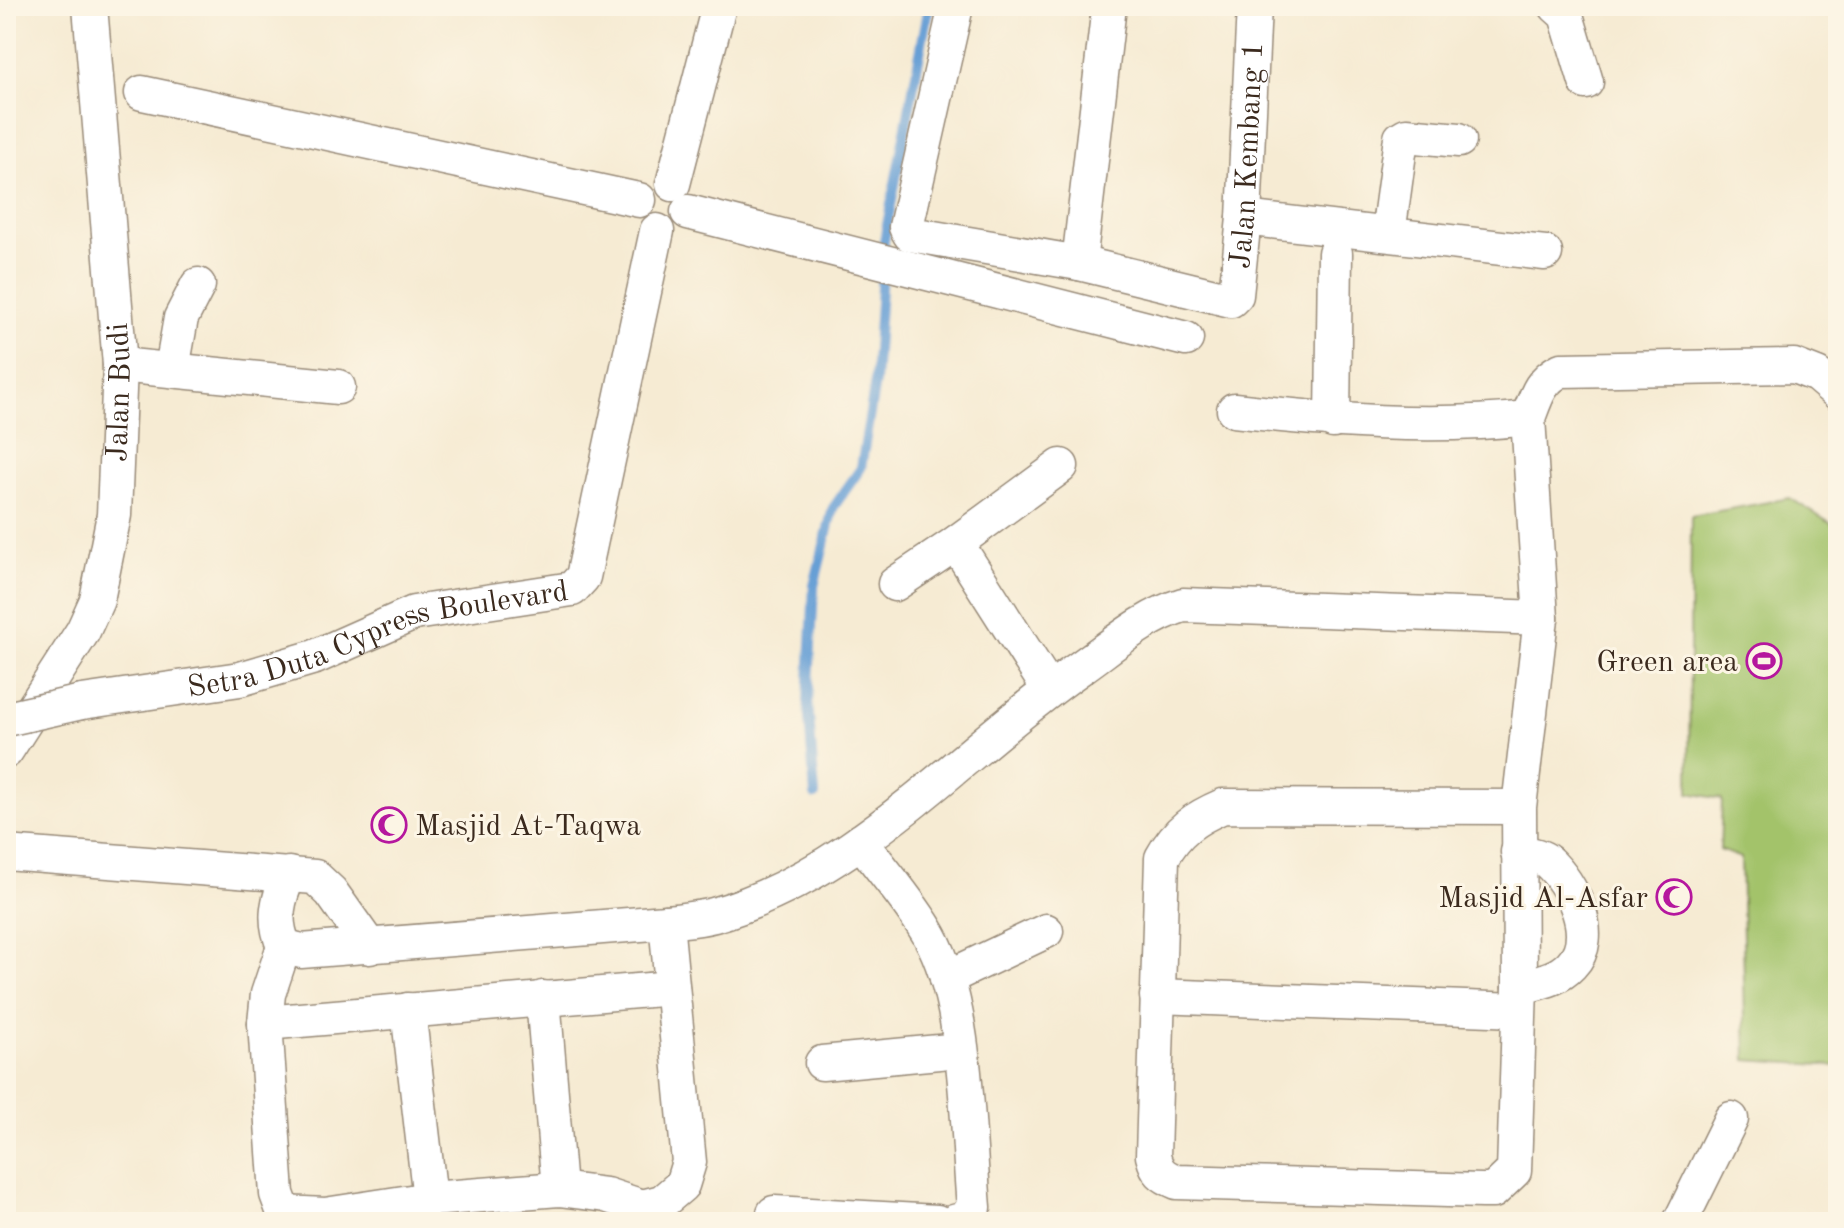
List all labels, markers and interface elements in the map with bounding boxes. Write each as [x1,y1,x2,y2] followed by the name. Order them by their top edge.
[1226,41,1269,270] street label: Jalan Kembang 1
[103,322,137,463] street label: Jalan Budi
[185,577,570,703] street label: Setra Duta Cypress Boulevard
[1745,642,1783,680] sports icon: Green area
[1596,648,1738,678] place label: Green area
[370,806,408,844] mosque icon: Masjid At-Taqwa
[415,812,641,842] place label: Masjid At-Taqwa
[1655,878,1693,916] mosque icon: Masjid Al-Asfar
[1438,884,1648,914] place label: Masjid Al-Asfar

